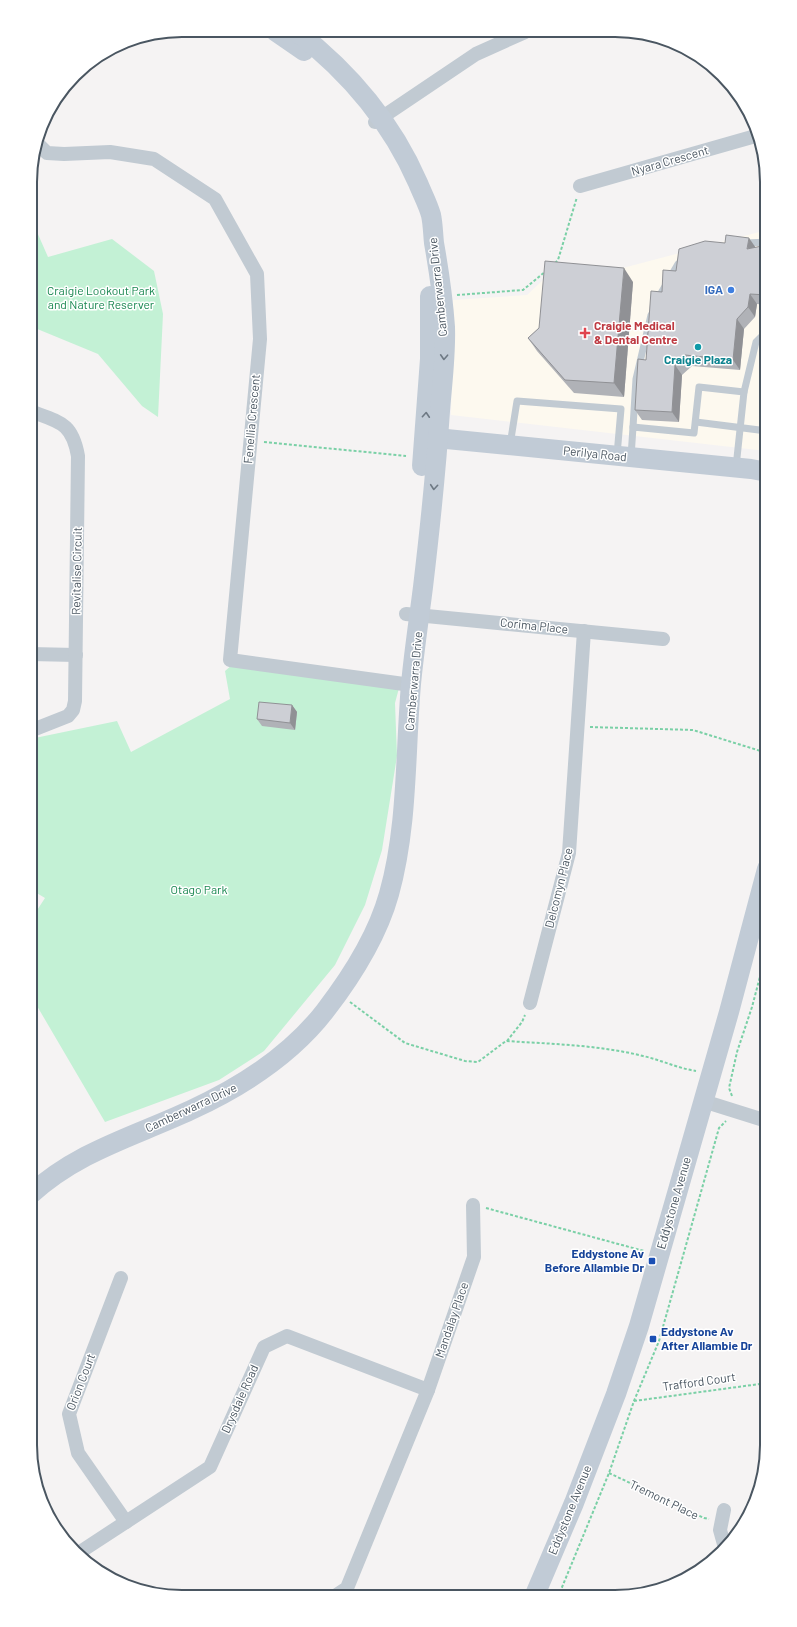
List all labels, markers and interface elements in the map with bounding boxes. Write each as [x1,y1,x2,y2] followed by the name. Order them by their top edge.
[630,142,710,178] street label: Nyara Crescent
[425,237,449,337] street label: Camberwarra Drive
[705,282,723,296] place label: IGA
[47,283,155,311] park label: Craigie Lookout Park and Nature Reserver
[726,285,736,295] marker: IGA
[594,318,678,346] place label: Craigie Medical & Dental Centre
[579,327,591,339] marker: Craigie Medical & Dental Centre
[693,342,703,352] marker: Craigie Plaza
[664,352,732,366] place label: Craigie Plaza
[439,354,448,360] one-way arrow
[240,374,262,464] street label: Fenellia Crescent
[421,412,430,418] one-way arrow
[563,443,628,463] street label: Perilya Road
[429,484,438,490] one-way arrow
[68,527,84,615] street label: Revitalise Circuit
[499,614,569,636] street label: Corima Place
[402,631,424,731] street label: Camberwarra Drive
[541,846,575,929] street label: Delcomyn Place
[171,882,227,896] park label: Otago Park
[143,1080,239,1134] street label: Camberwarra Drive
[653,1155,693,1250] street label: Eddystone Avenue
[545,1246,644,1274] place label: Eddystone Av Before Allambie Dr
[647,1256,657,1266] marker: Eddystone Av Before Allambie Dr
[432,1280,471,1359] street label: Mandalay Place
[661,1324,753,1352] place label: Eddystone Av After Allambie Dr
[648,1334,658,1344] marker: Eddystone Av After Allambie Dr
[63,1351,97,1412] street label: Orion Court
[218,1362,260,1435] street label: Drysdale Road
[661,1369,736,1393] street label: Trafford Court
[545,1463,593,1556] street label: Eddystone Avenue
[628,1476,701,1522] street label: Tremont Place

